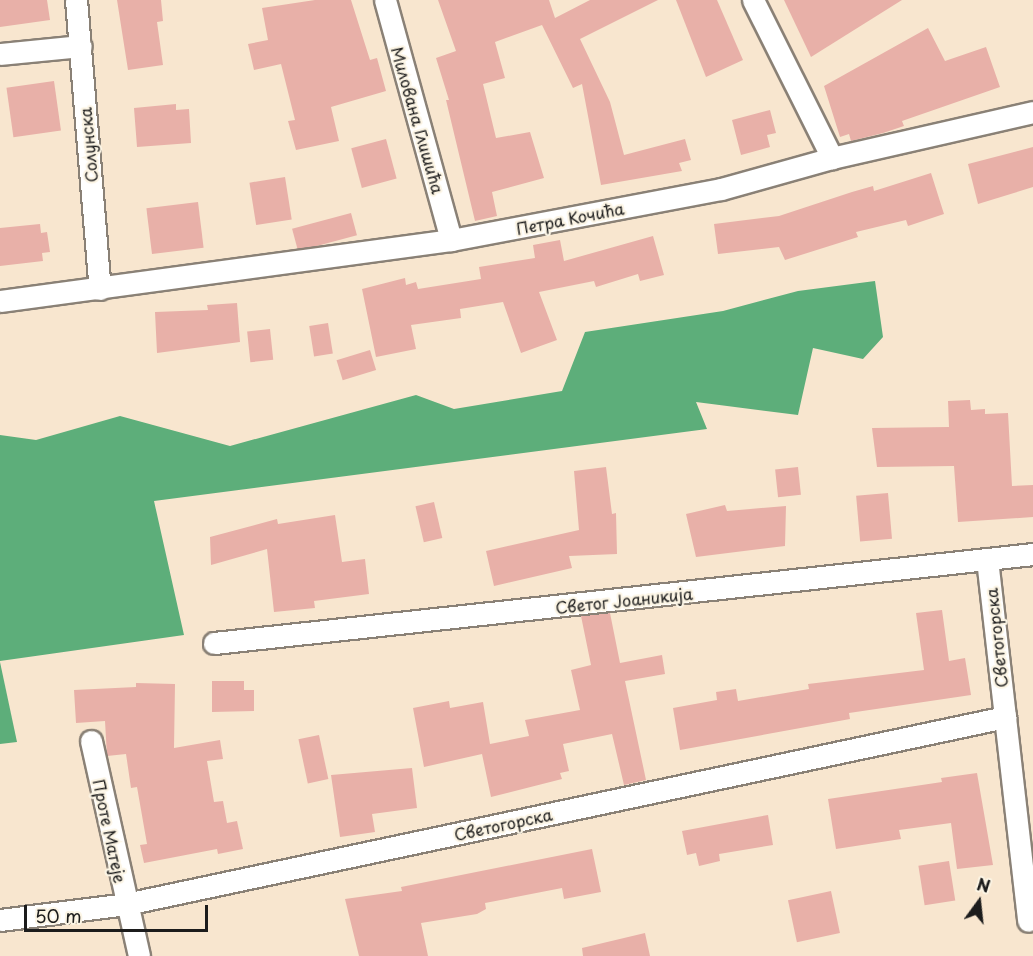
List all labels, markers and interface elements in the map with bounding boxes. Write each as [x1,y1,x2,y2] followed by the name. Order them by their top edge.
[388,44,448,196] street label: Милована Глишића
[75,107,101,183] street label: Солунска
[514,198,626,238] street label: Петра Кочића
[554,583,694,617] street label: Светог Јоаникија
[981,587,1011,689] street label: Светогорска
[90,777,130,885] street label: Проте Матеје
[452,804,554,844] street label: Светогорска
[974,871,993,898] text: N
[949,872,1009,932] north arrow
[27,893,212,931] scale bar
[35,902,82,929] text: 50 m

